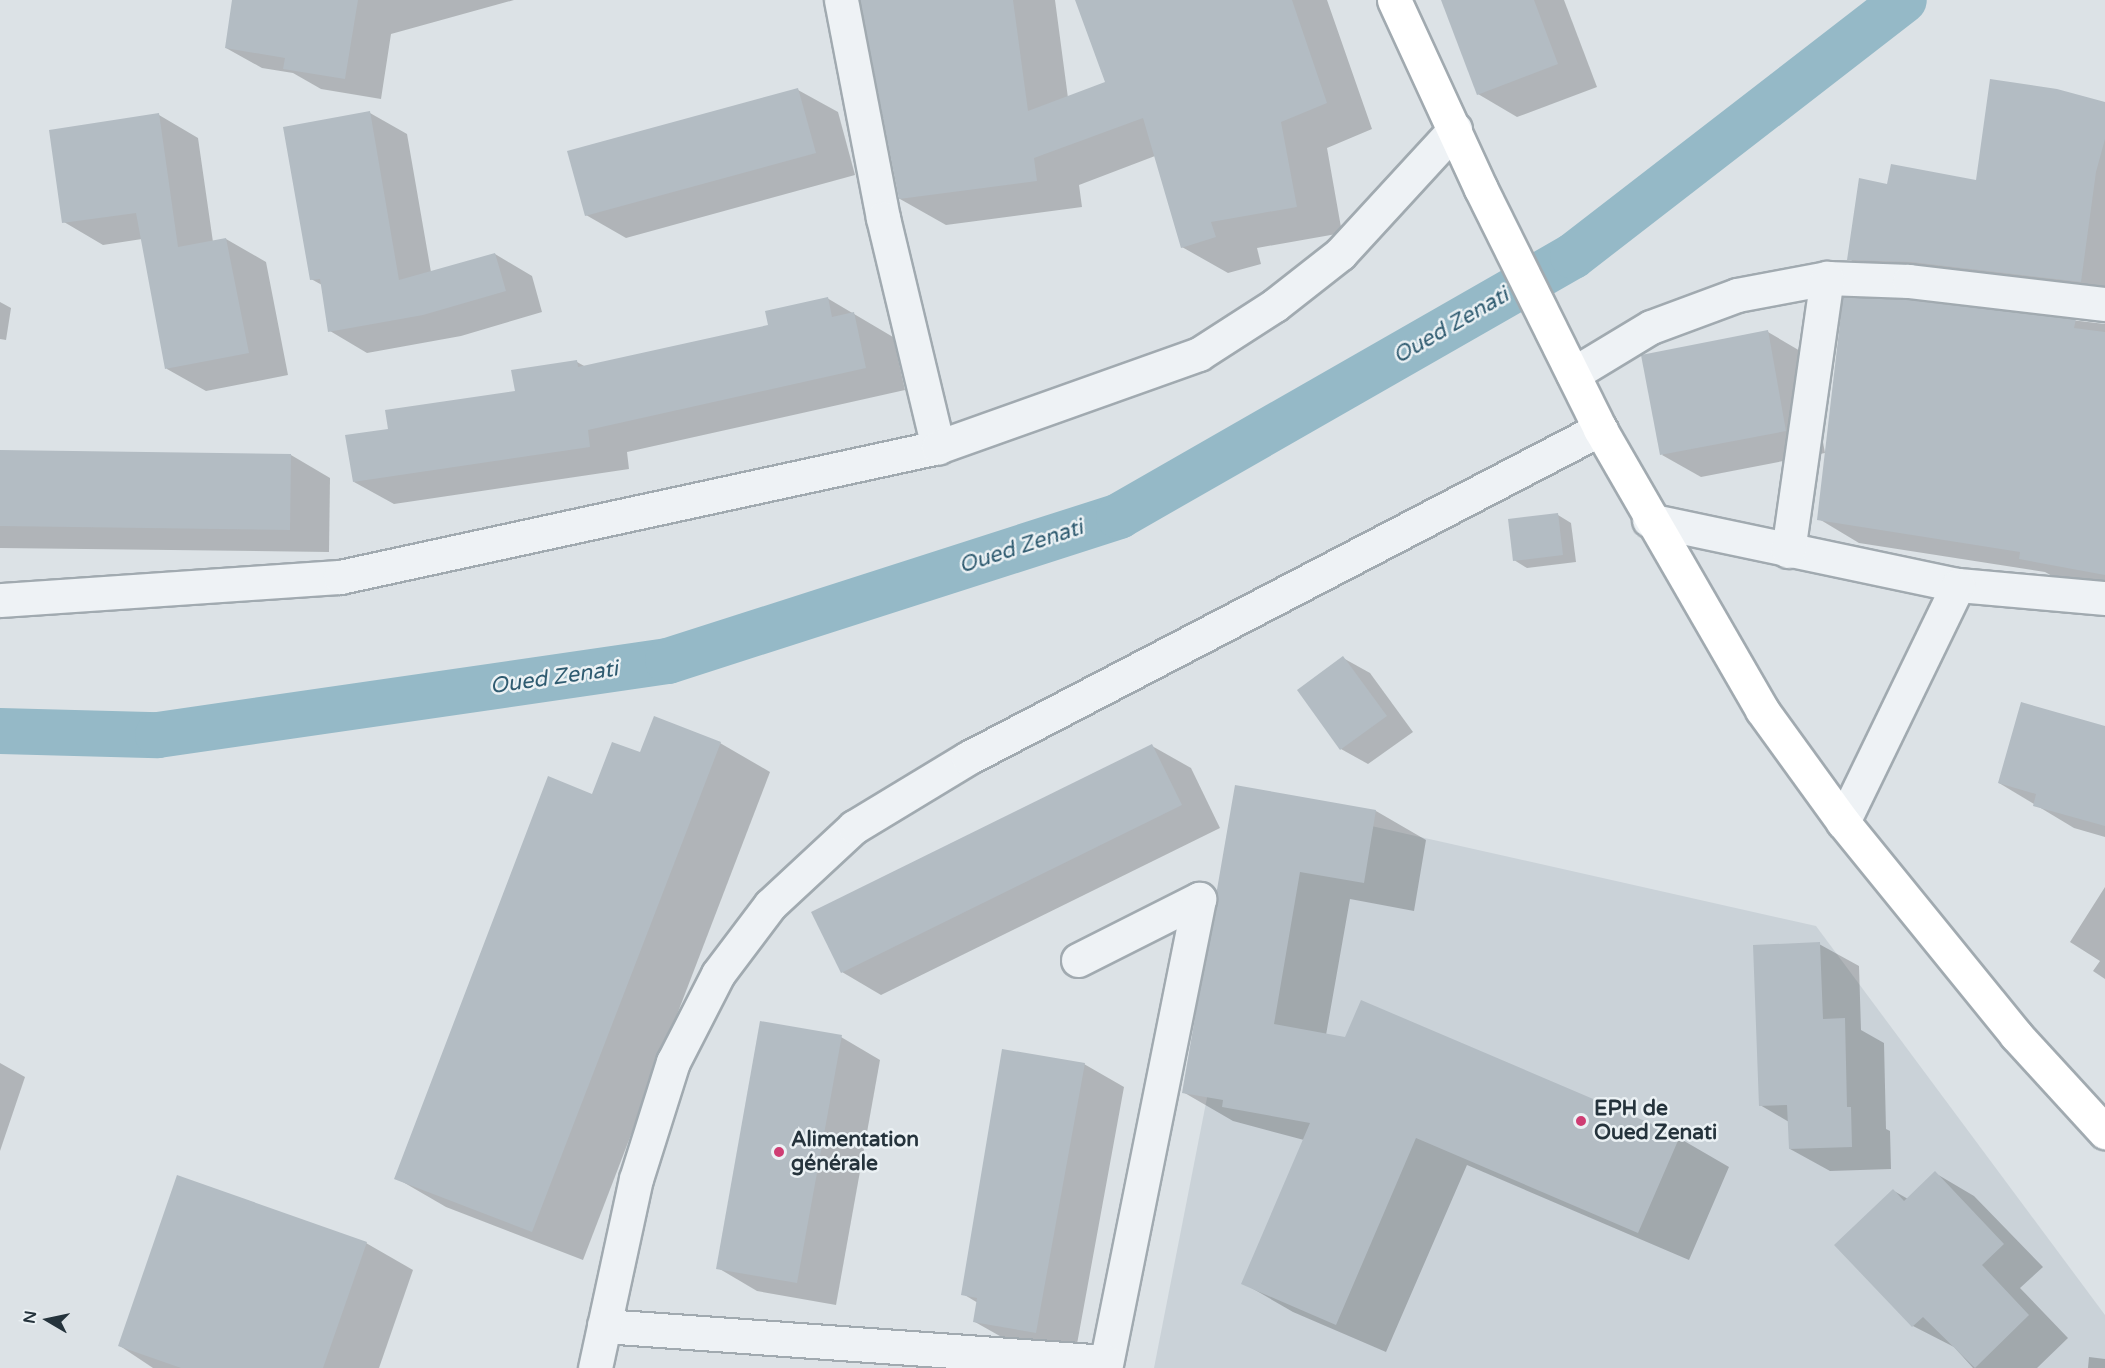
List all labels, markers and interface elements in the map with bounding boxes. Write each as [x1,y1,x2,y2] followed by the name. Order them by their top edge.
[1389,282,1513,370] water label: Oued Zenati
[956,515,1086,579] water label: Oued Zenati
[488,656,620,700] water label: Oued Zenati
[1594,1096,1717,1146] place label: EPH de Oued Zenati
[1572,1112,1590,1130] marker: EPH de Oued Zenati
[791,1127,919,1177] place label: Alimentation générale
[772,1145,786,1159] marker: Alimentation générale
[18,1290,78,1350] north arrow
[19,1309,41,1325] text: N

